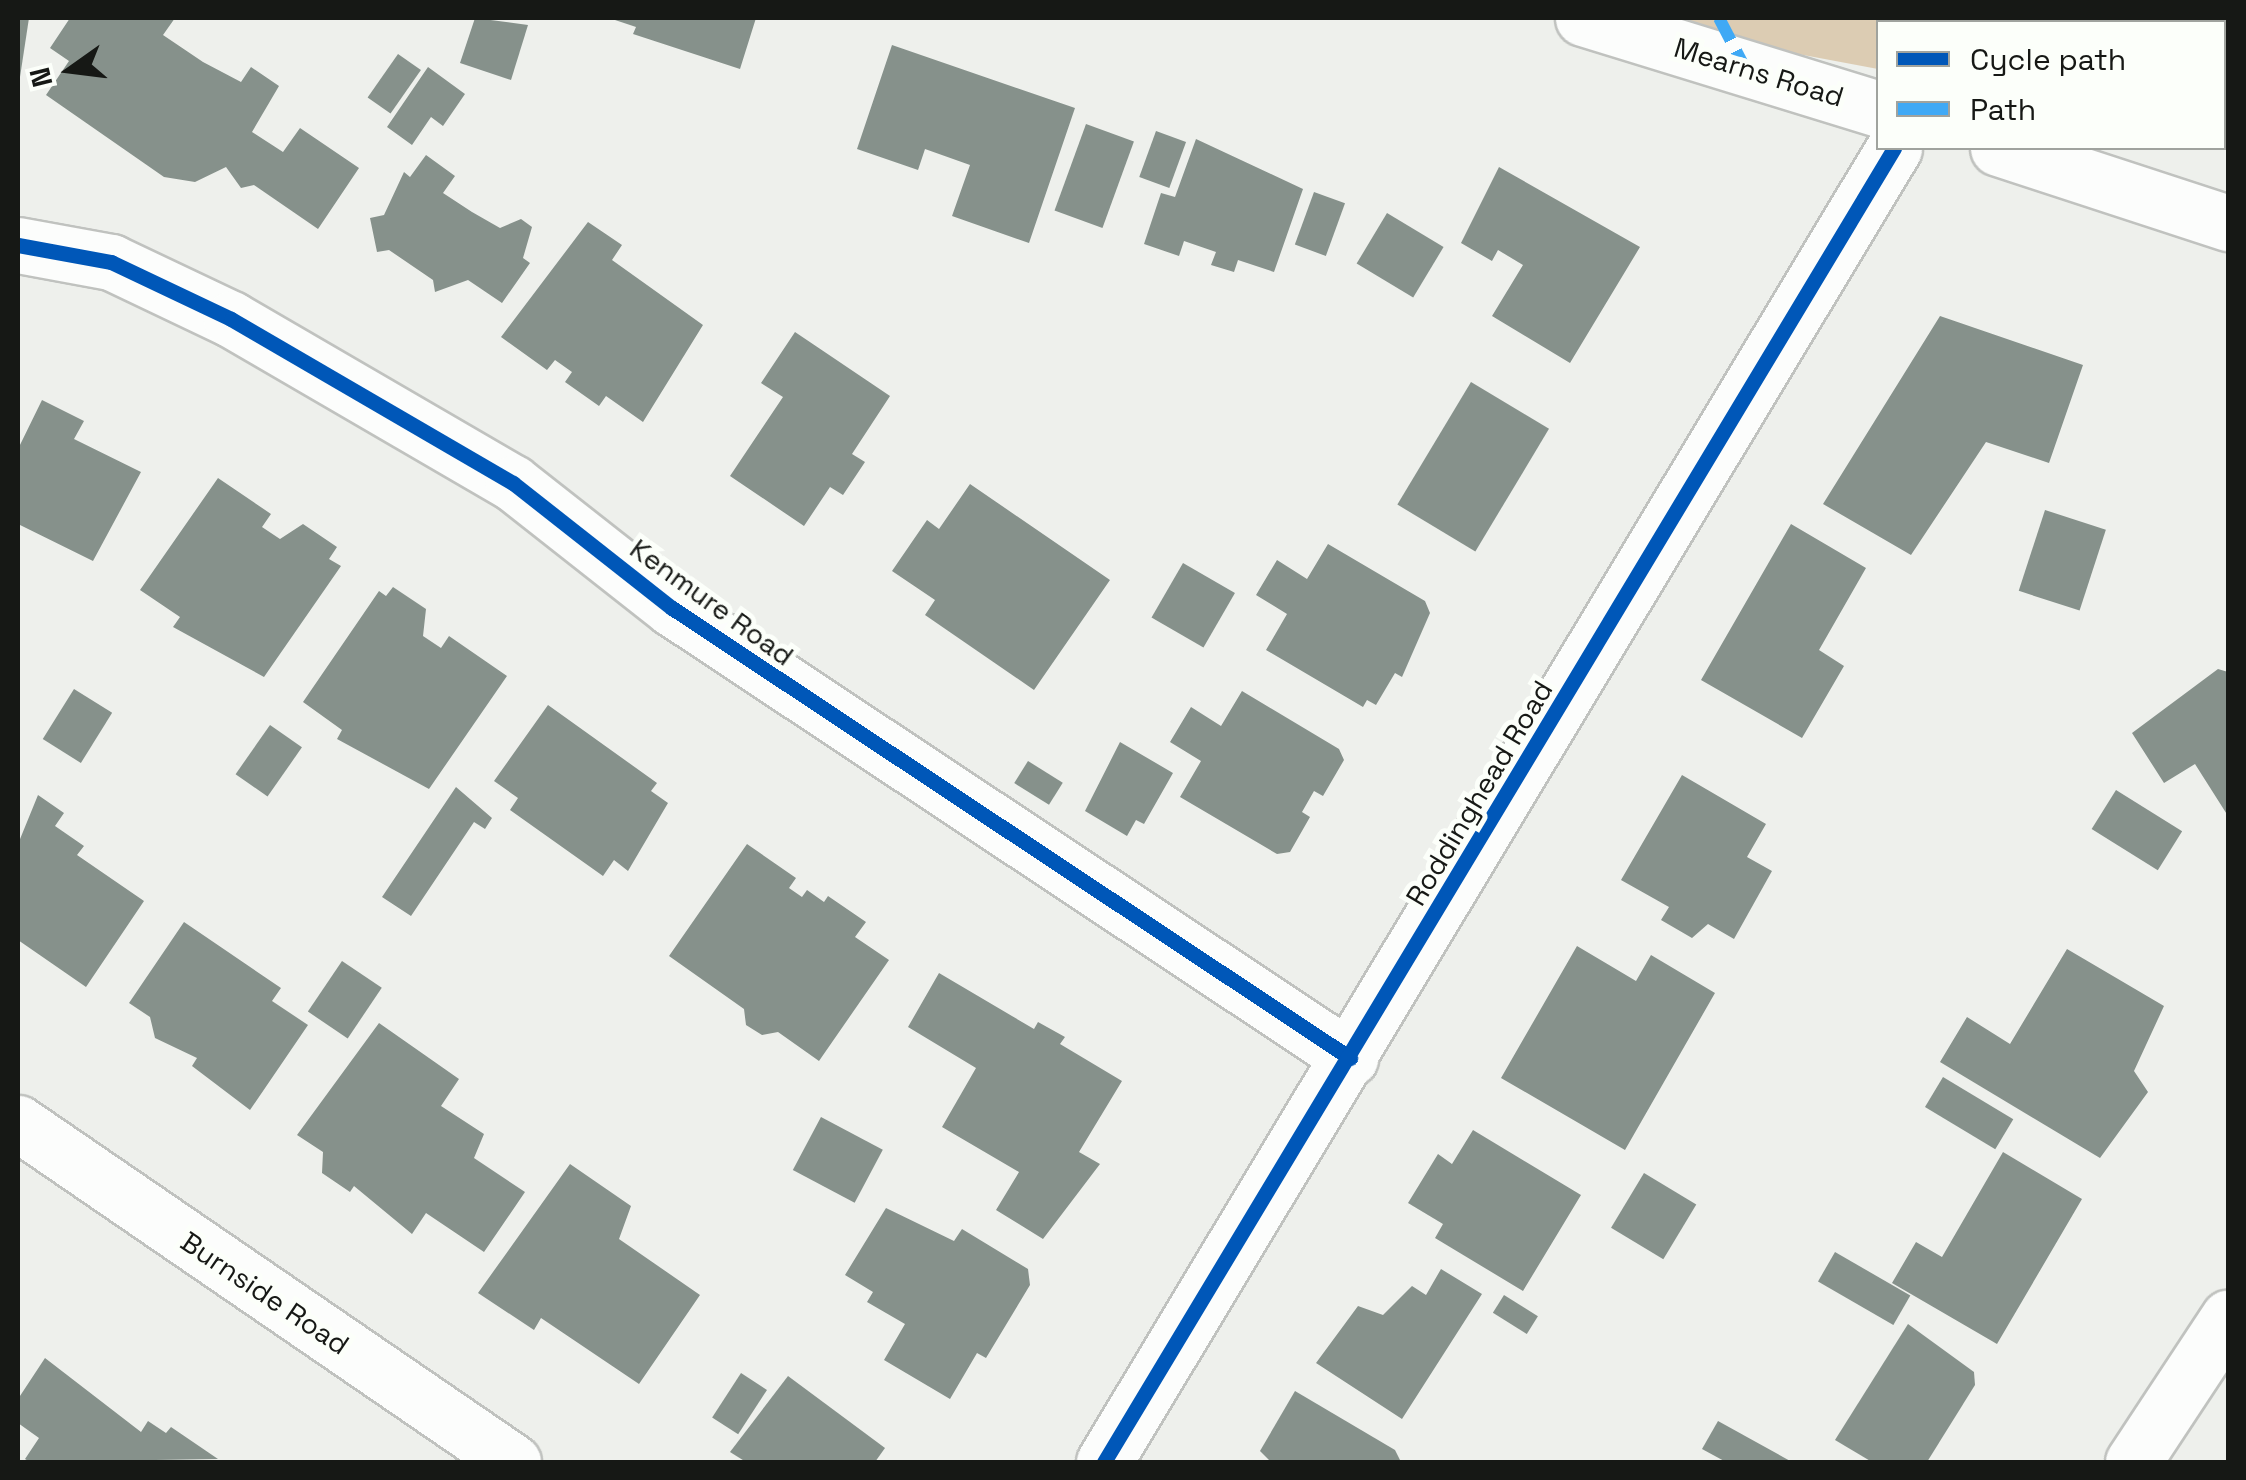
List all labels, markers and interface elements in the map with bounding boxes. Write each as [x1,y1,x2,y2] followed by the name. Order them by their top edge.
[20,20,120,120] north arrow
[1876,20,2226,150] legend
[1670,30,1848,114] street label: Mearns Road
[1970,40,2126,79] text: Cycle path
[21,64,61,91] text: N
[1970,90,2036,129] text: Path
[624,531,800,673] street label: Kenmure Road
[1399,674,1559,912] street label: Roddinghead Road
[175,1224,355,1362] street label: Burnside Road

